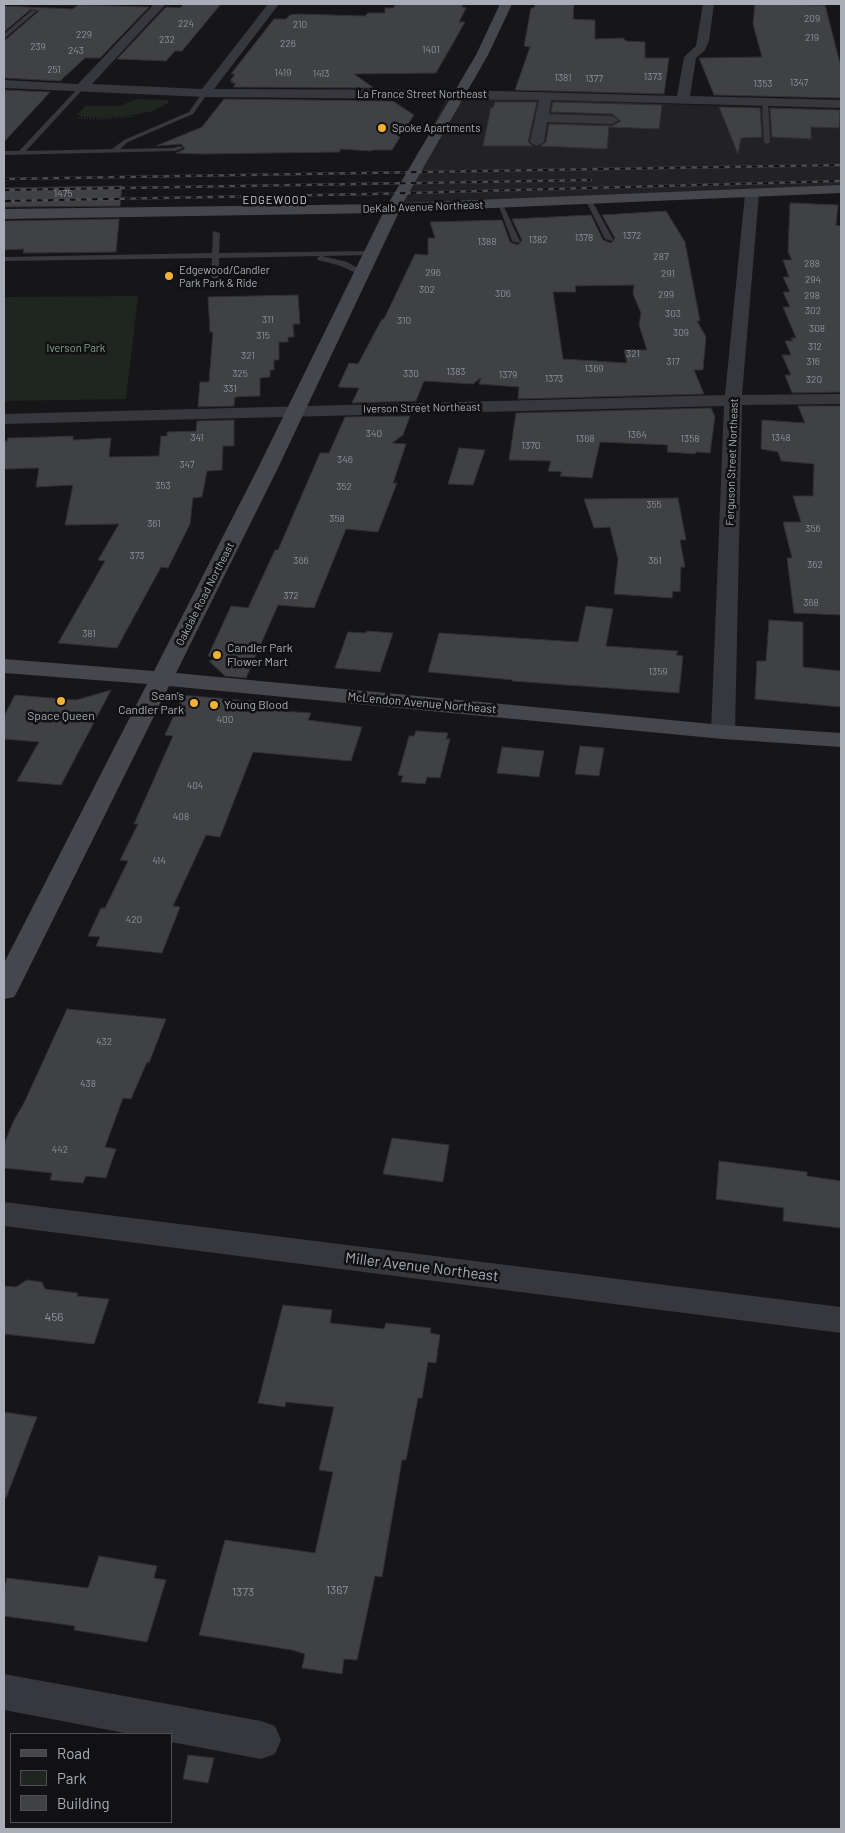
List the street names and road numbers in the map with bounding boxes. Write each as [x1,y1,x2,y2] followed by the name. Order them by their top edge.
[357,87,487,101] street label: La France Street Northeast
[362,198,484,216] street label: DeKalb Avenue Northeast
[723,398,741,526] street label: Ferguson Street Northeast
[363,400,481,416] street label: Iverson Street Northeast
[173,540,237,648] street label: Oakdale Road Northeast
[347,689,497,717] street label: McLendon Avenue Northeast
[344,1249,500,1285] street label: Miller Avenue Northeast

